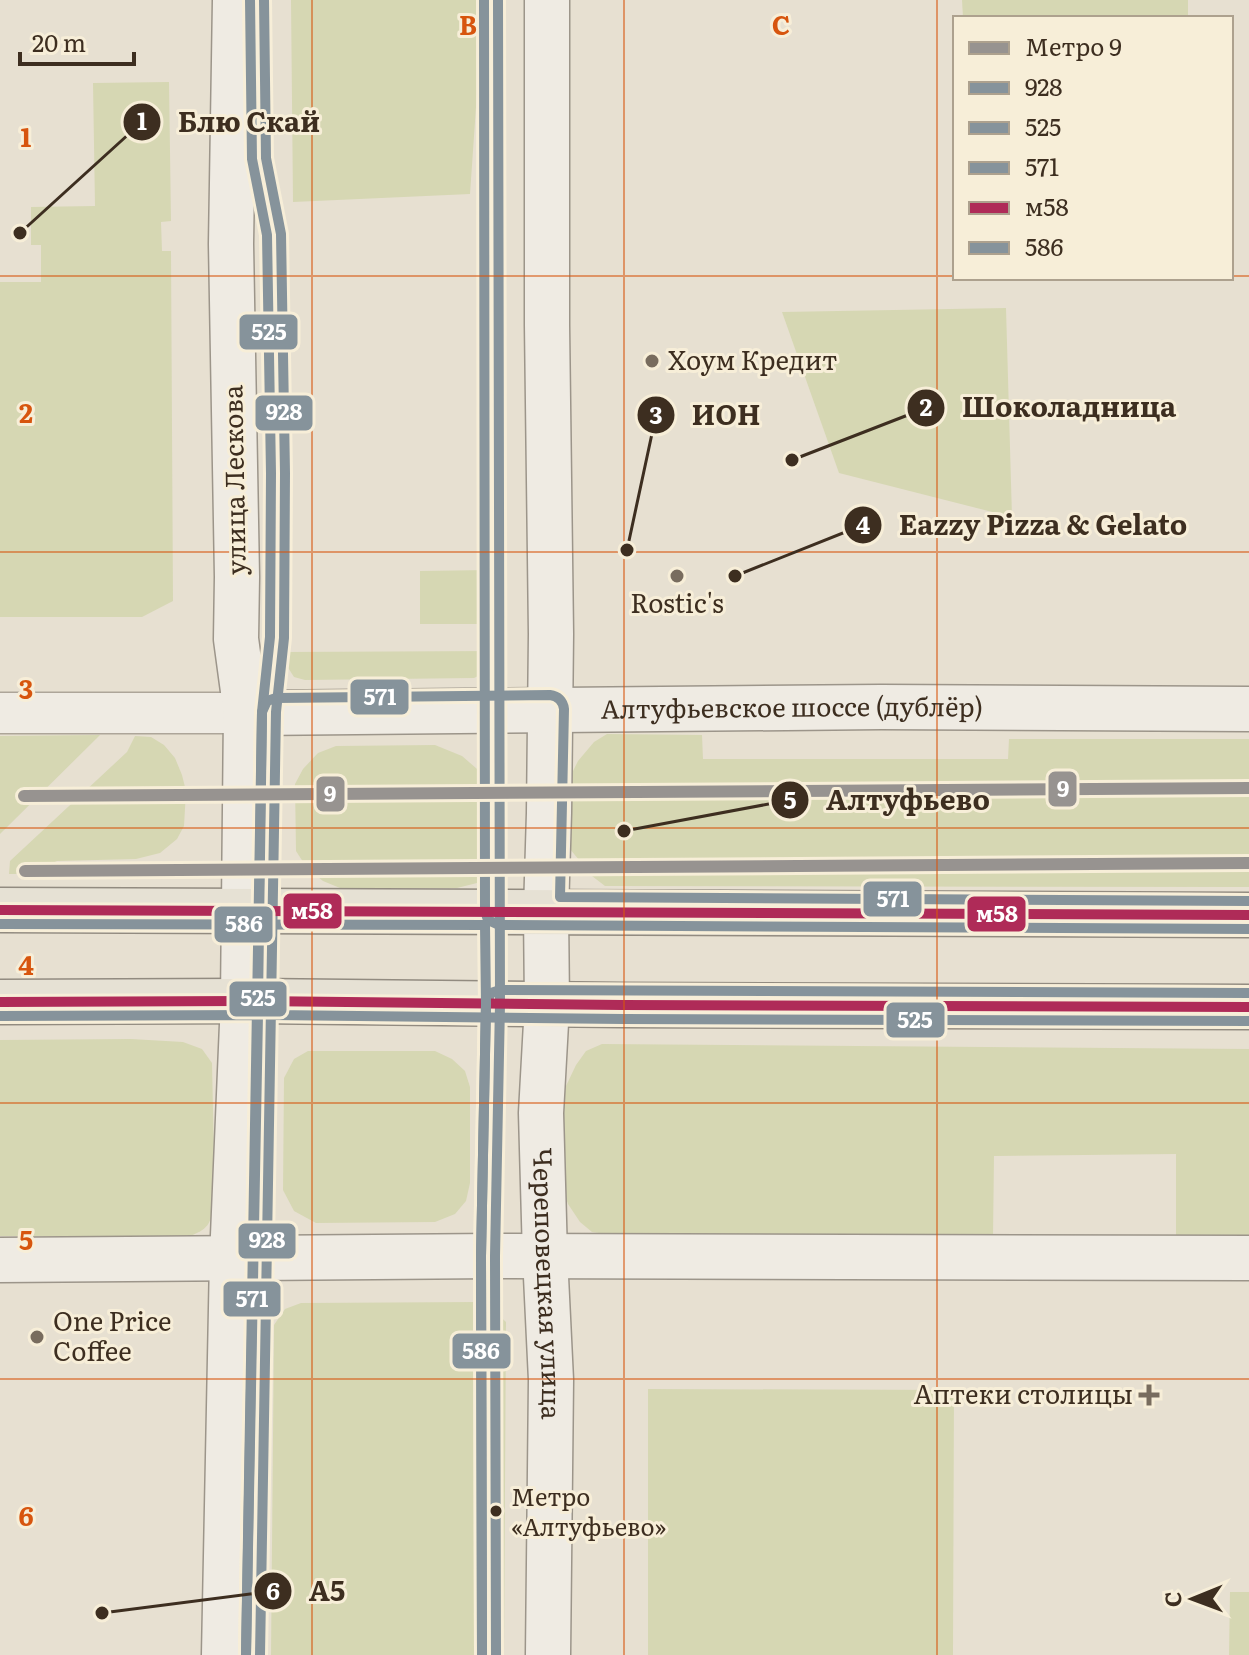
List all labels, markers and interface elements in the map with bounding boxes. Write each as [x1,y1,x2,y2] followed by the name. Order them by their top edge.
[459,4,477,43] text: B
[772,4,790,43] text: C
[20,16,134,66] scale bar
[953,16,1233,280] legend
[32,24,86,59] text: 20 m
[1025,28,1122,63] text: Метро 9
[1025,68,1063,103] text: 928
[122,96,336,148] callout: Блю Скай
[178,99,320,141] text: Блю Скай
[137,102,147,137] text: 1
[1025,108,1061,143] text: 525
[21,116,32,155] text: 1
[1025,148,1059,183] text: 571
[1025,188,1069,223] text: м58
[1025,228,1063,263] text: 586
[238,313,299,351] line badge: 525
[251,314,287,347] text: 525
[668,339,837,378] place label: Хоум Кредит
[643,352,661,370] marker: Хоум Кредит
[906,382,1192,434] callout: Шоколадница
[962,384,1177,426] text: Шоколадница
[211,385,254,575] street label: улица Лескова
[920,388,933,423] text: 2
[636,389,777,441] callout: ИОН
[19,392,33,431] text: 2
[691,392,761,434] text: ИОН
[254,394,314,432] line badge: 928
[265,394,303,427] text: 928
[649,396,663,431] text: 3
[843,499,1203,551] callout: Eazzy Pizza & Gelato
[899,502,1187,544] text: Eazzy Pizza & Gelato
[856,506,871,541] text: 4
[668,567,686,585] marker: Rostic's
[630,582,724,621] place label: Rostic's
[19,668,33,707] text: 3
[349,678,410,716] line badge: 571
[364,679,396,712] text: 571
[601,685,983,727] street label: Алтуфьевское шоссе (дублёр)
[1047,770,1078,808] line badge: 9
[1057,771,1069,804] text: 9
[770,774,1005,826] callout: Алтуфьево
[315,775,346,813] line badge: 9
[324,776,336,809] text: 9
[826,777,990,819] text: Алтуфьево
[783,781,797,816] text: 5
[862,880,923,918] line badge: 571
[877,881,909,914] text: 571
[282,892,343,930] line badge: м58
[291,893,333,926] text: м58
[966,895,1027,933] line badge: м58
[976,896,1018,929] text: м58
[213,905,274,944] line badge: 586
[225,906,263,939] text: 586
[18,944,34,983] text: 4
[228,980,288,1018] line badge: 525
[240,980,276,1013] text: 525
[885,1001,946,1039] line badge: 525
[897,1002,933,1035] text: 525
[525,1147,573,1420] street label: Череповецкая улица
[19,1219,33,1258] text: 5
[237,1222,297,1260] line badge: 928
[248,1222,286,1255] text: 928
[222,1280,282,1318] line badge: 571
[236,1281,268,1314] text: 571
[53,1300,171,1369] place label: One Price Coffee
[28,1328,46,1346] marker: One Price Coffee
[451,1332,512,1370] line badge: 586
[462,1333,500,1366] text: 586
[914,1373,1133,1412] place label: Аптеки столицы
[1140,1386,1158,1404] marker: Аптеки столицы
[511,1478,667,1543] place label: Метро «Алтуфьево»
[18,1495,34,1534] text: 6
[488,1503,504,1519] marker: Метро «Алтуфьево»
[1153,1559,1233,1639] north arrow
[253,1565,361,1617] callout: А5
[309,1568,345,1610] text: А5
[266,1572,280,1607] text: 6
[1155,1591,1188,1607] text: С

